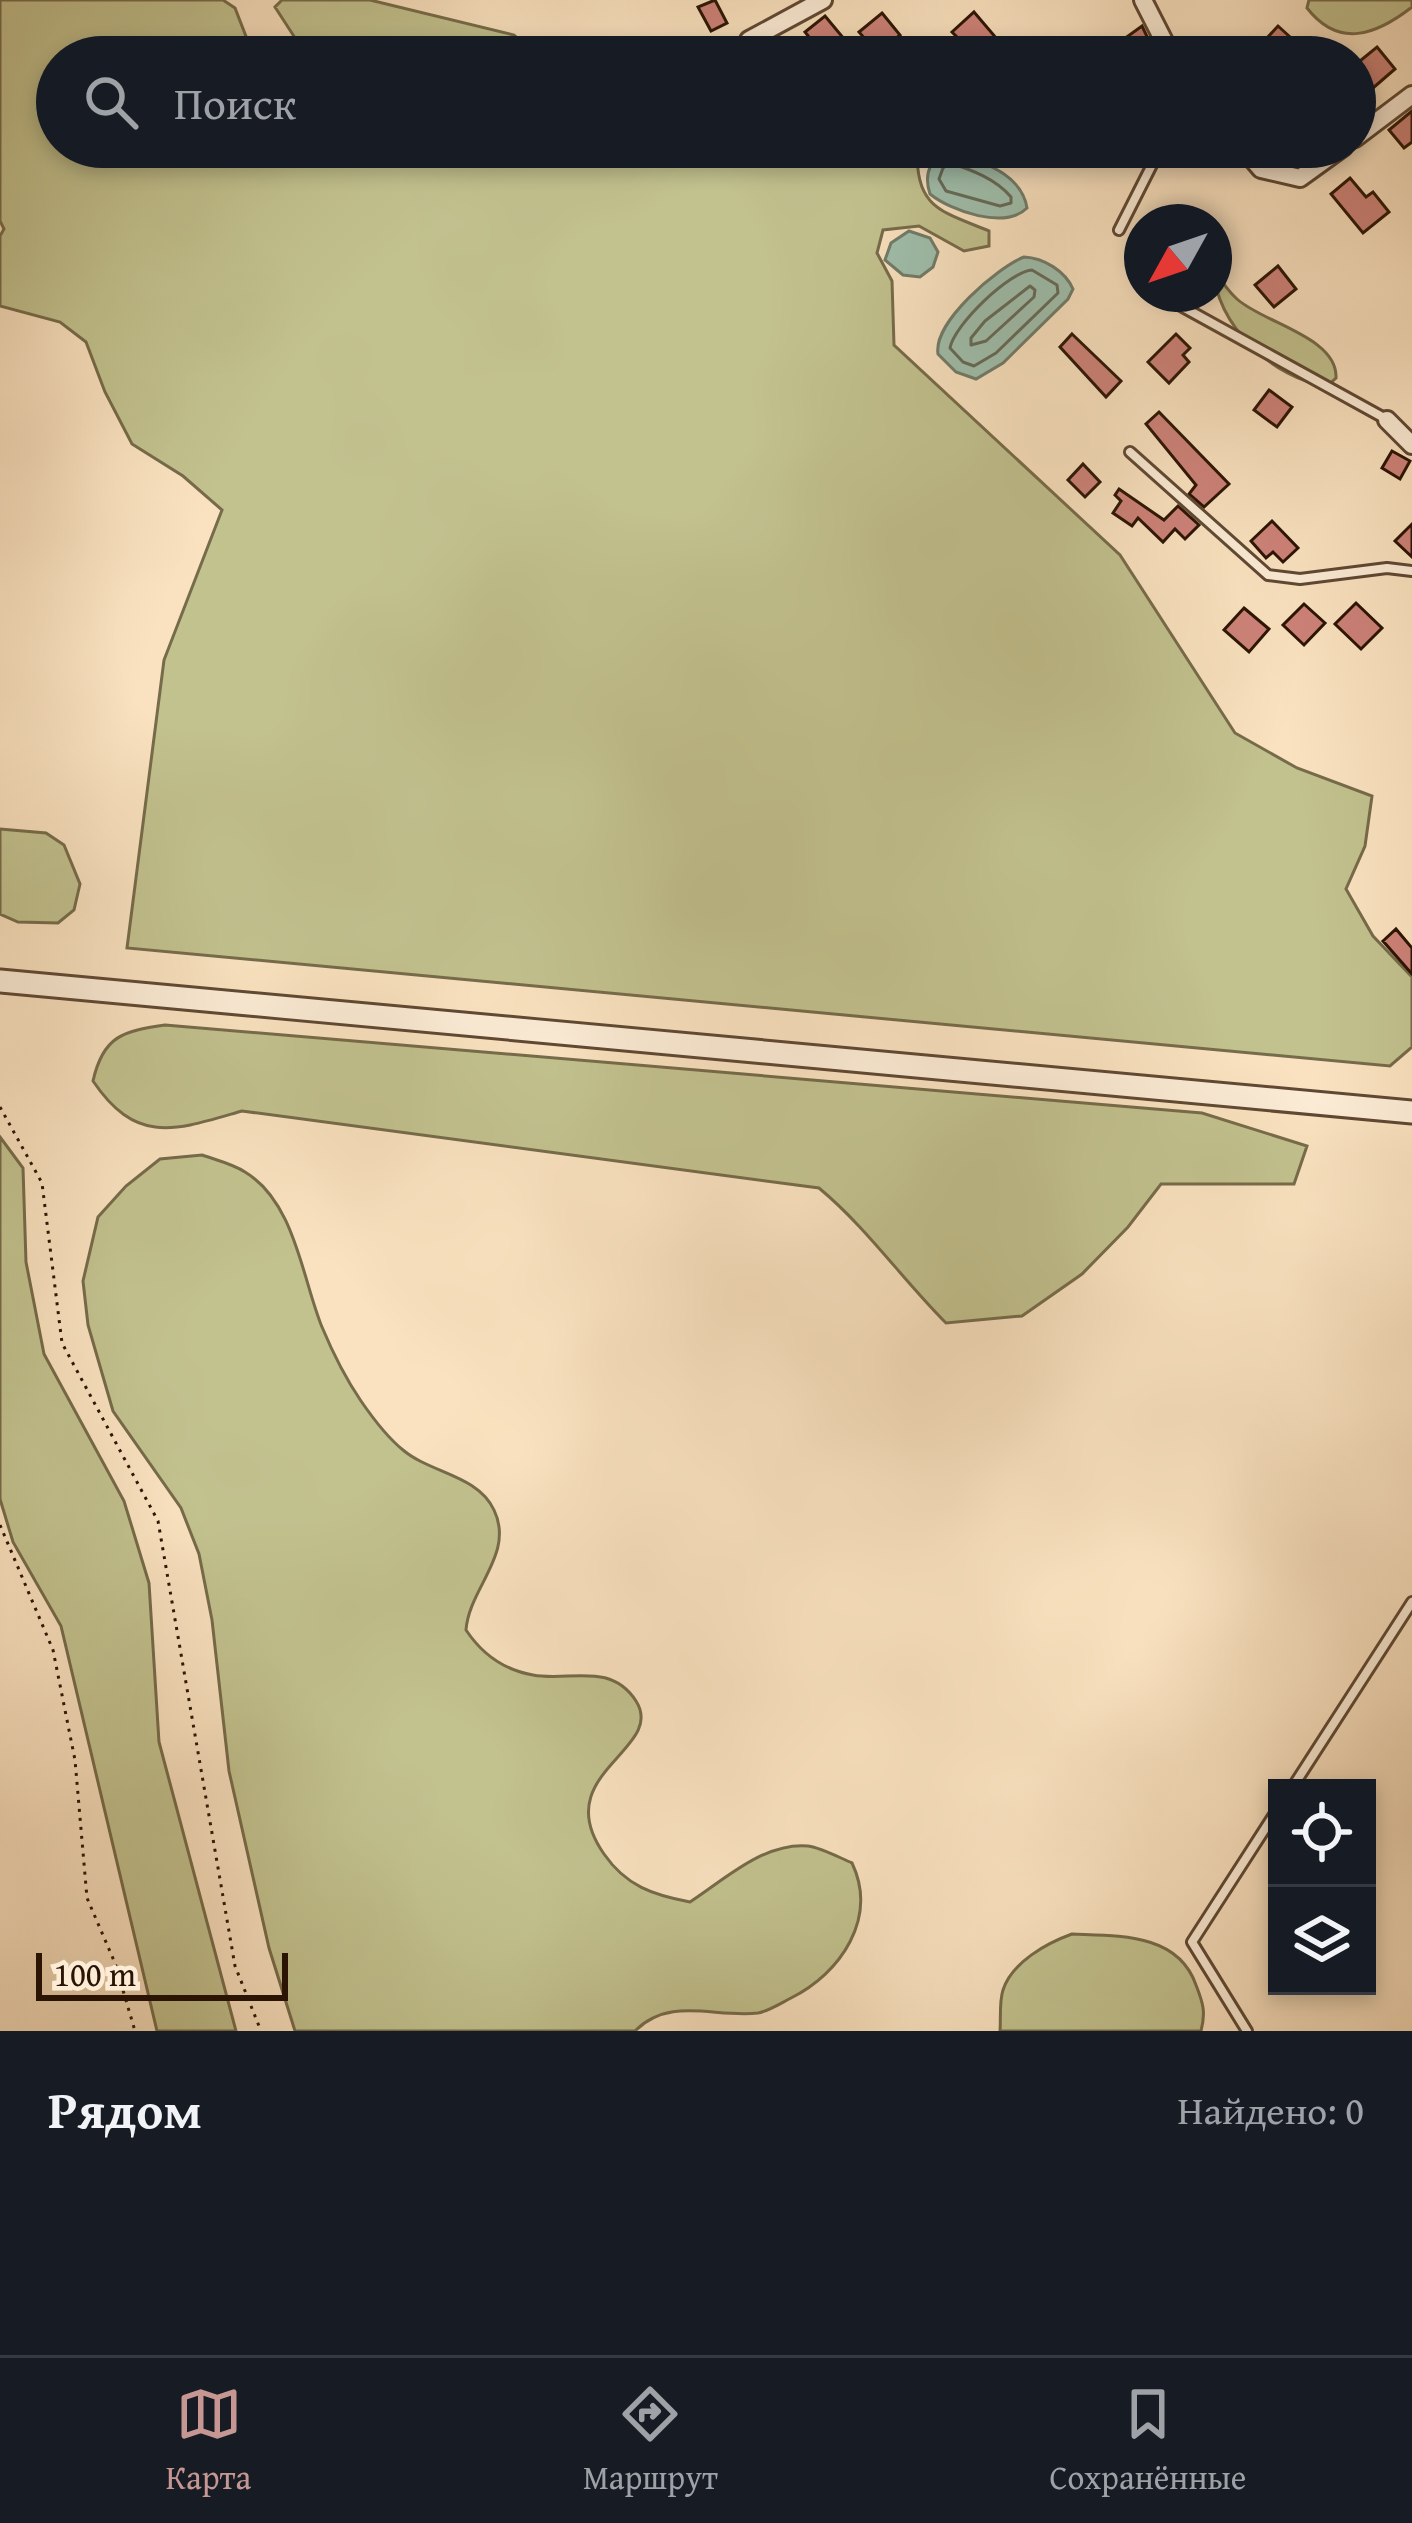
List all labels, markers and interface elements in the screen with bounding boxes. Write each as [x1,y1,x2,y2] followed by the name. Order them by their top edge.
[36,36,1376,168] search box
[78,69,144,135] icon: search
[174,70,296,135] text: Поиск
[1124,204,1232,312] north arrow
[1268,1779,1376,1995] map controls
[1268,1779,1376,1887] button: locate
[1268,1887,1376,1995] button: layers
[36,1947,288,2000] scale bar
[54,1950,136,1998] text: 100 m
[48,2072,202,2147] text: Рядом
[1177,2081,1364,2138] text: Найдено: 0
[166,2381,251,2501] tab: Карта
[583,2381,718,2501] tab: Маршрут
[1050,2381,1246,2501] tab: Сохранённые

